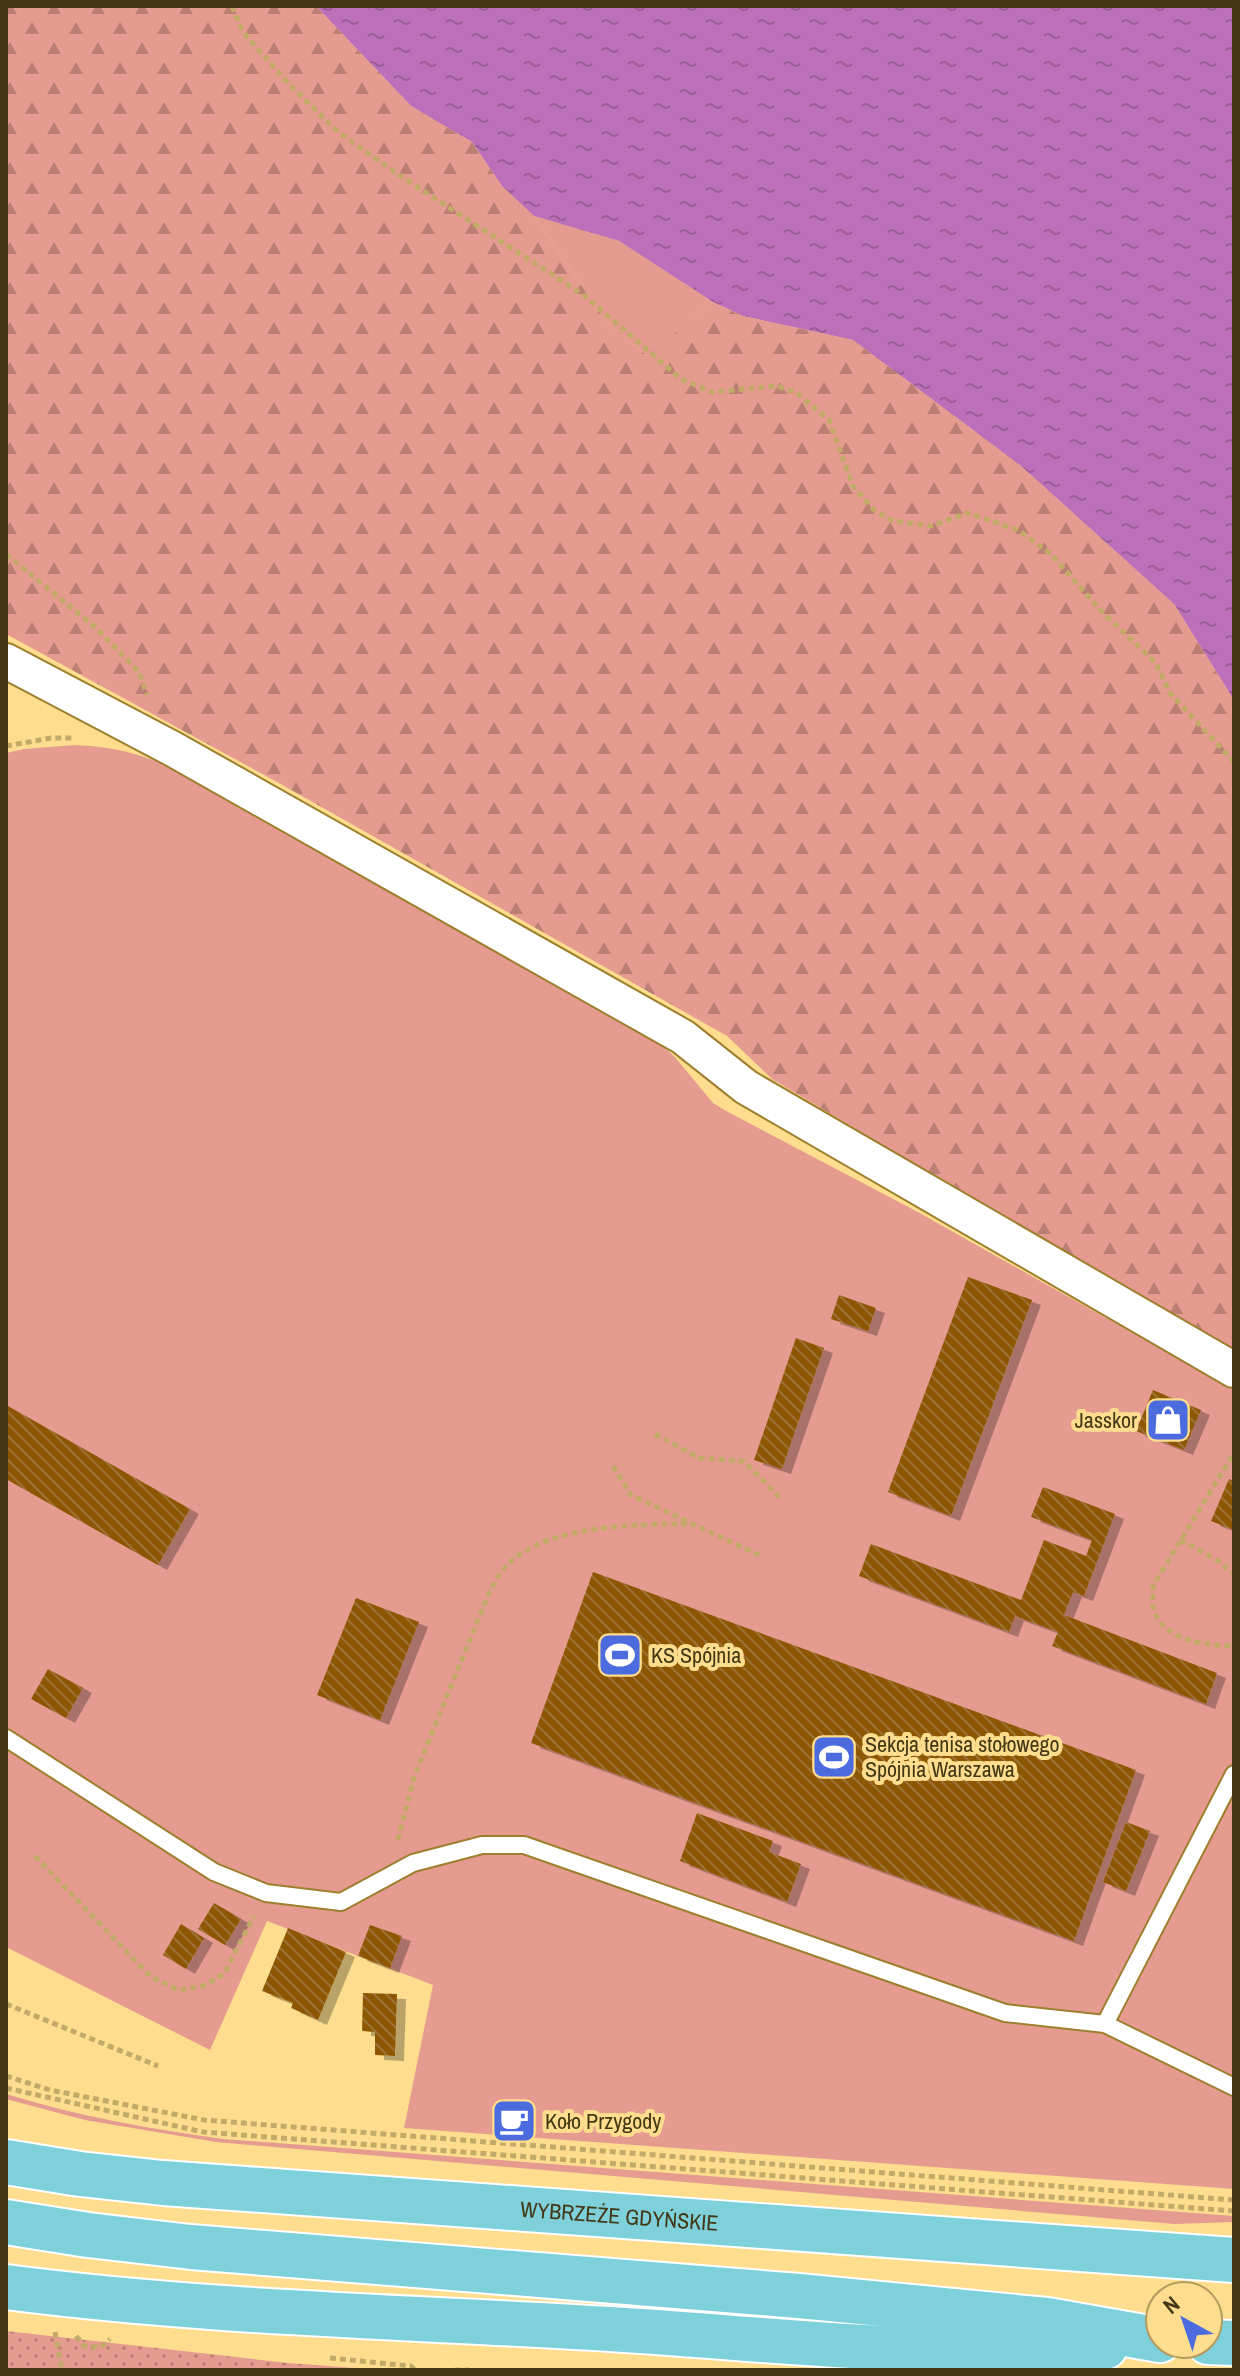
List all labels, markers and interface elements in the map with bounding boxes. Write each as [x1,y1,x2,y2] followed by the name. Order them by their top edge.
[1144,1396,1192,1444] shop icon: Jasskor
[1075,1405,1137,1435] place label: Jasskor
[596,1631,644,1679] sports icon: KS Spójnia
[651,1640,741,1670] place label: KS Spójnia
[865,1729,1060,1784] place label: Sekcja tenisa stołowego Spójnia Warszawa
[810,1733,858,1781] sports icon: Sekcja tenisa stołowego Spójnia Warszawa
[490,2097,538,2145] cafe icon: Koło Przygody
[545,2106,661,2136] place label: Koło Przygody
[519,2194,720,2238] street label: WYBRZEŻE GDYŃSKIE
[1144,2280,1224,2360] north arrow
[1157,2289,1186,2320] text: N

